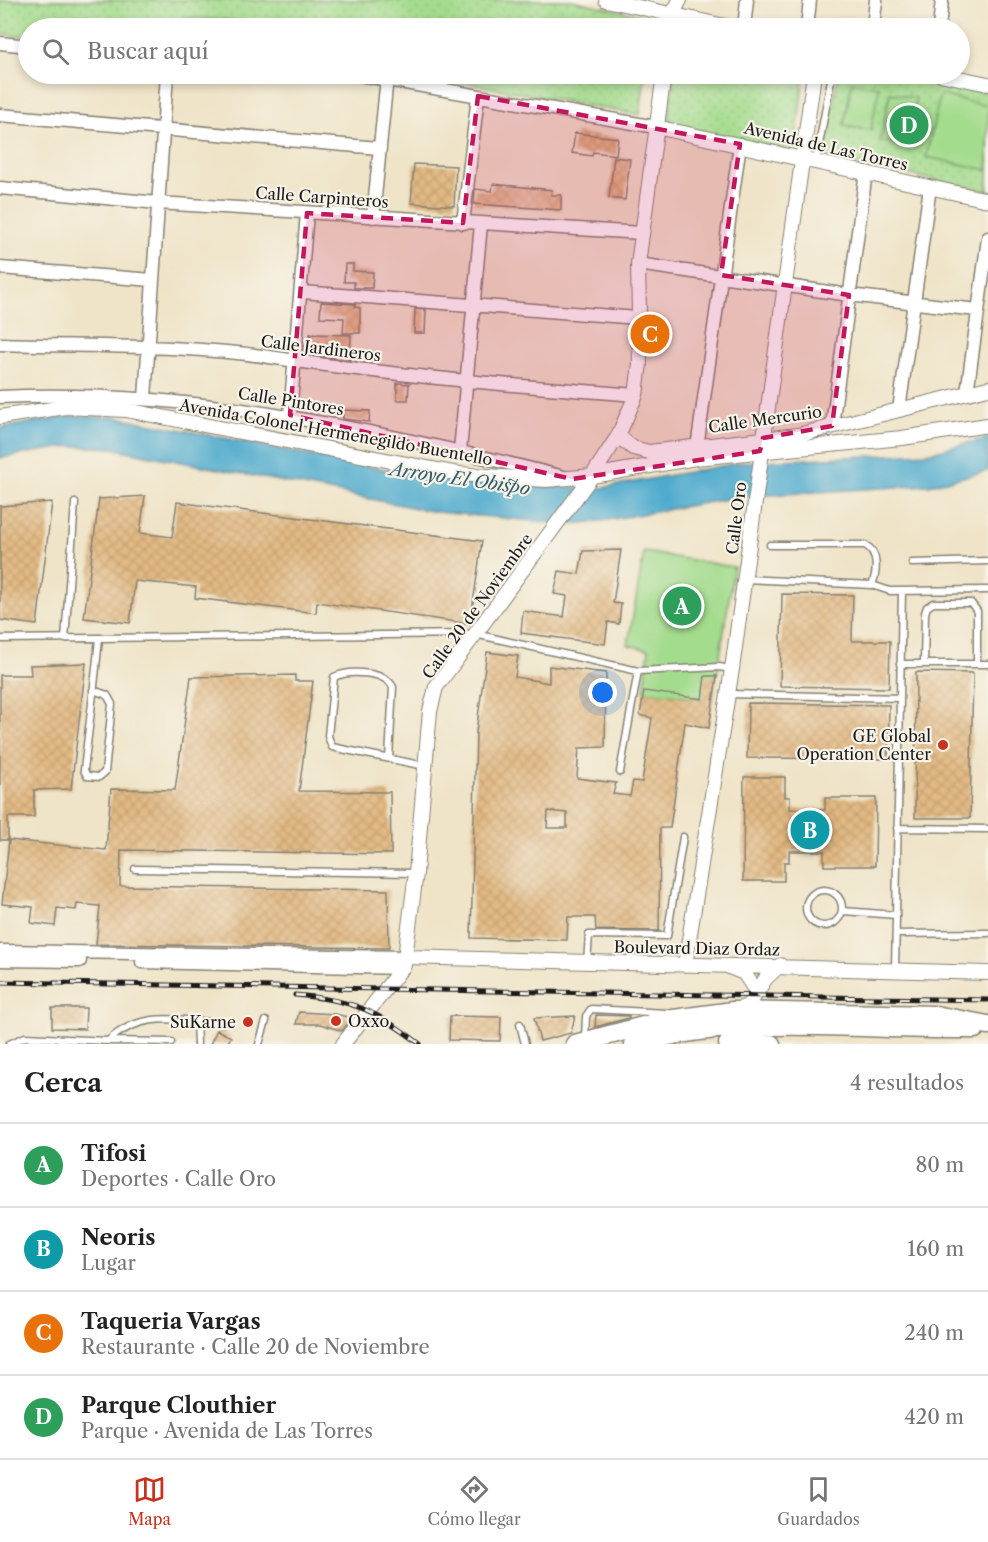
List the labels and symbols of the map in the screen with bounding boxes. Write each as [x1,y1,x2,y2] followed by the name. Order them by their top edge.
[890,102,928,148] pin: D
[741,117,910,175] street label: Avenida de Las Torres
[255,182,389,212] street label: Calle Carpinteros
[630,312,670,356] pin: C
[260,331,382,365] street label: Calle Jardineros
[237,383,345,419] street label: Calle Pintores
[177,394,494,469] street label: Avenida Colonel Hermenegildo Buentello
[707,401,823,437] street label: Calle Mercurio
[386,458,531,500] water label: Arroyo El Obispo
[722,480,750,556] street label: Calle Oro
[418,529,536,683] street label: Calle 20 de Noviembre
[662,584,702,628] pin: A
[588,678,617,707] your location
[796,726,931,764] place label: GE Global Operation Center
[936,738,950,752] marker: GE Global Operation Center
[790,808,830,852] pin: B
[614,937,780,959] street label: Boulevard Diaz Ordaz
[348,1011,389,1031] place label: Oxxo
[170,1012,236,1032] place label: SuKarne
[329,1014,343,1028] marker: Oxxo
[241,1015,255,1029] marker: SuKarne

